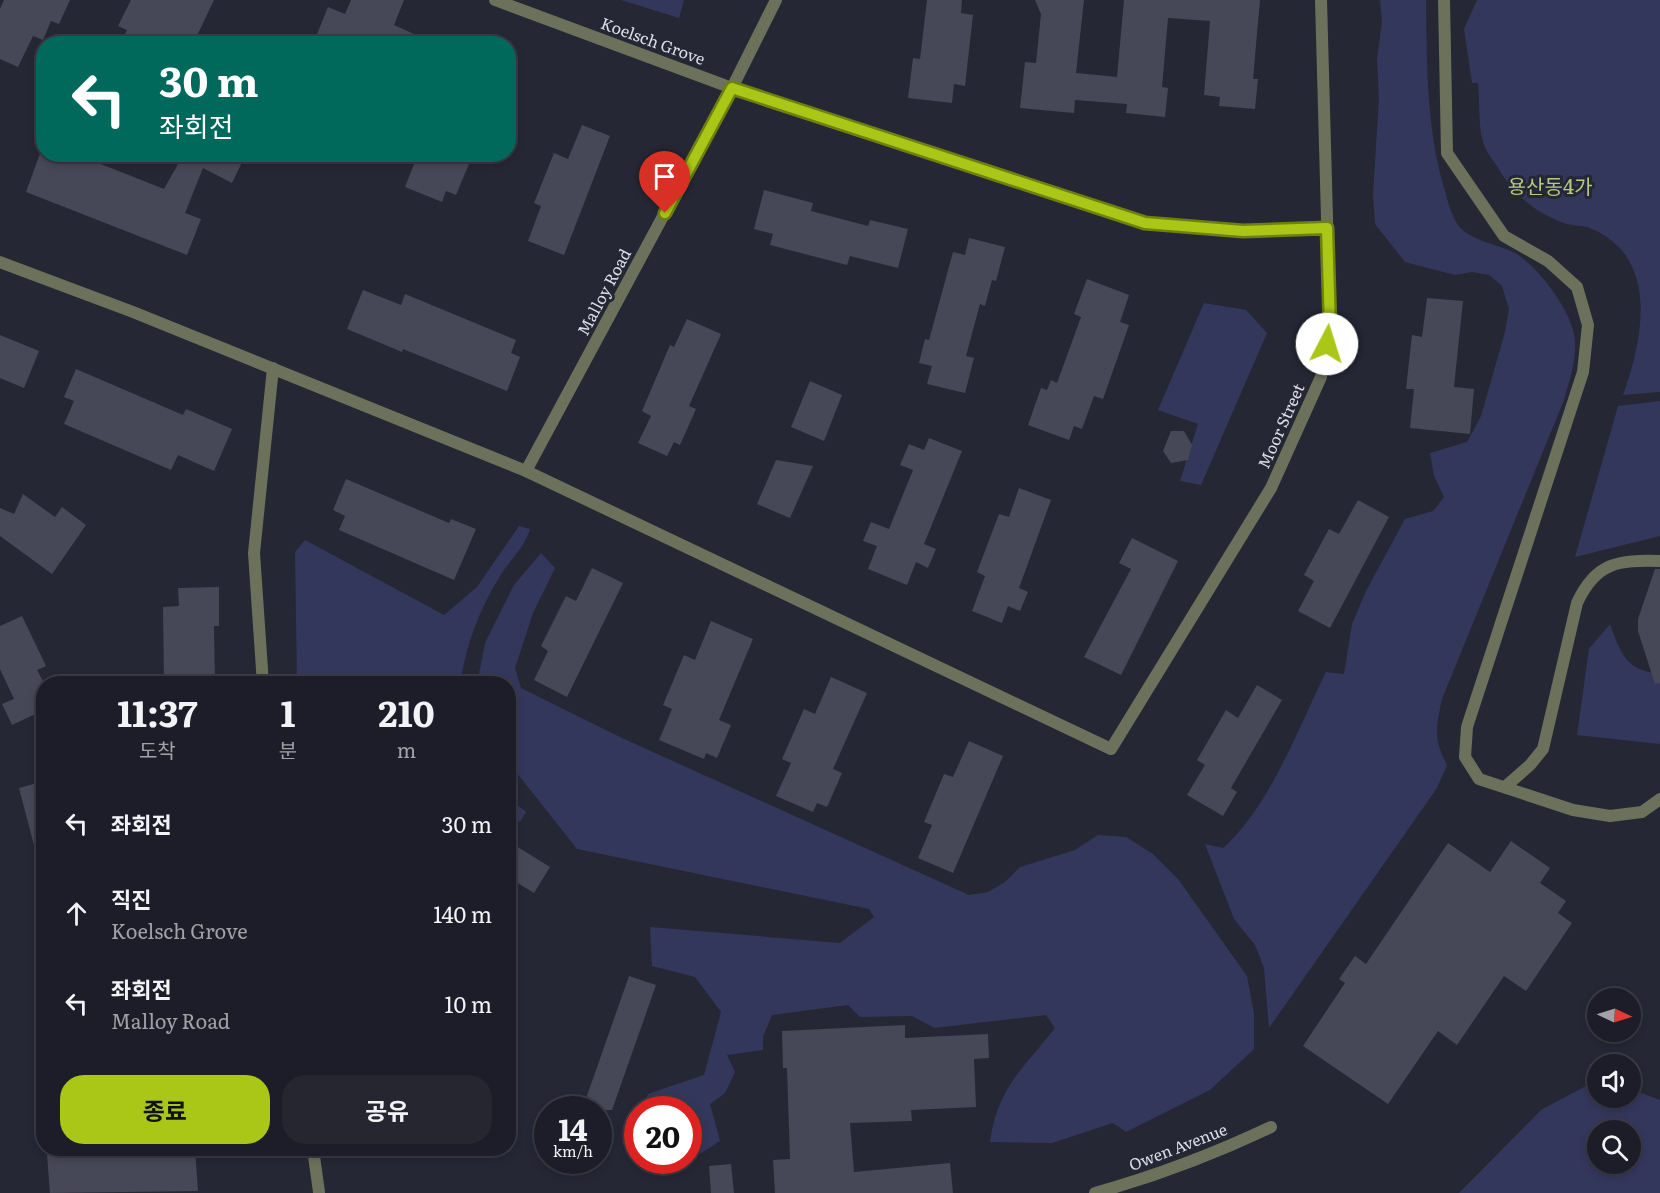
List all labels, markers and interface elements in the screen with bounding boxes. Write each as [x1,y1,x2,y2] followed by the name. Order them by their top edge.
[598,10,709,70] street label: Koelsch Grove
[159,48,259,110] text: 30 m
[60,60,138,138] icon: left
[159,105,234,145] text: 좌회전
[639,151,690,213] pin
[648,160,681,193] icon: arrive
[1508,170,1592,200] district label: 용산동4가
[570,244,636,339] street label: Malloy Road
[1295,312,1359,376] position arrow
[1251,379,1310,472] street label: Moor Street
[117,685,198,738] text: 11:37
[280,685,295,738] text: 1
[378,685,435,738] text: 210
[139,734,176,764] text: 도착
[279,734,297,764] text: 분
[397,734,416,764] text: m
[60,807,93,840] icon: left
[111,807,172,840] text: 좌회전
[442,807,492,840] text: 30 m
[111,882,151,915] text: 직진
[60,897,93,930] icon: ahead
[433,897,492,930] text: 140 m
[111,915,248,945] text: Koelsch Grove
[111,972,172,1005] text: 좌회전
[60,987,93,1020] icon: left
[445,987,492,1020] text: 10 m
[1587,988,1641,1042] north arrow
[1587,988,1641,1174] map controls
[111,1005,230,1035] text: Malloy Road
[1587,1054,1641,1108] button: sound
[60,1075,270,1144] button: 종료
[282,1075,492,1144] button: 공유
[624,1096,702,1174] speed limit sign: 20
[558,1106,588,1150] text: 14
[1125,1116,1230,1176] street label: Owen Avenue
[1587,1120,1641,1174] button: search
[553,1139,593,1162] text: km/h

